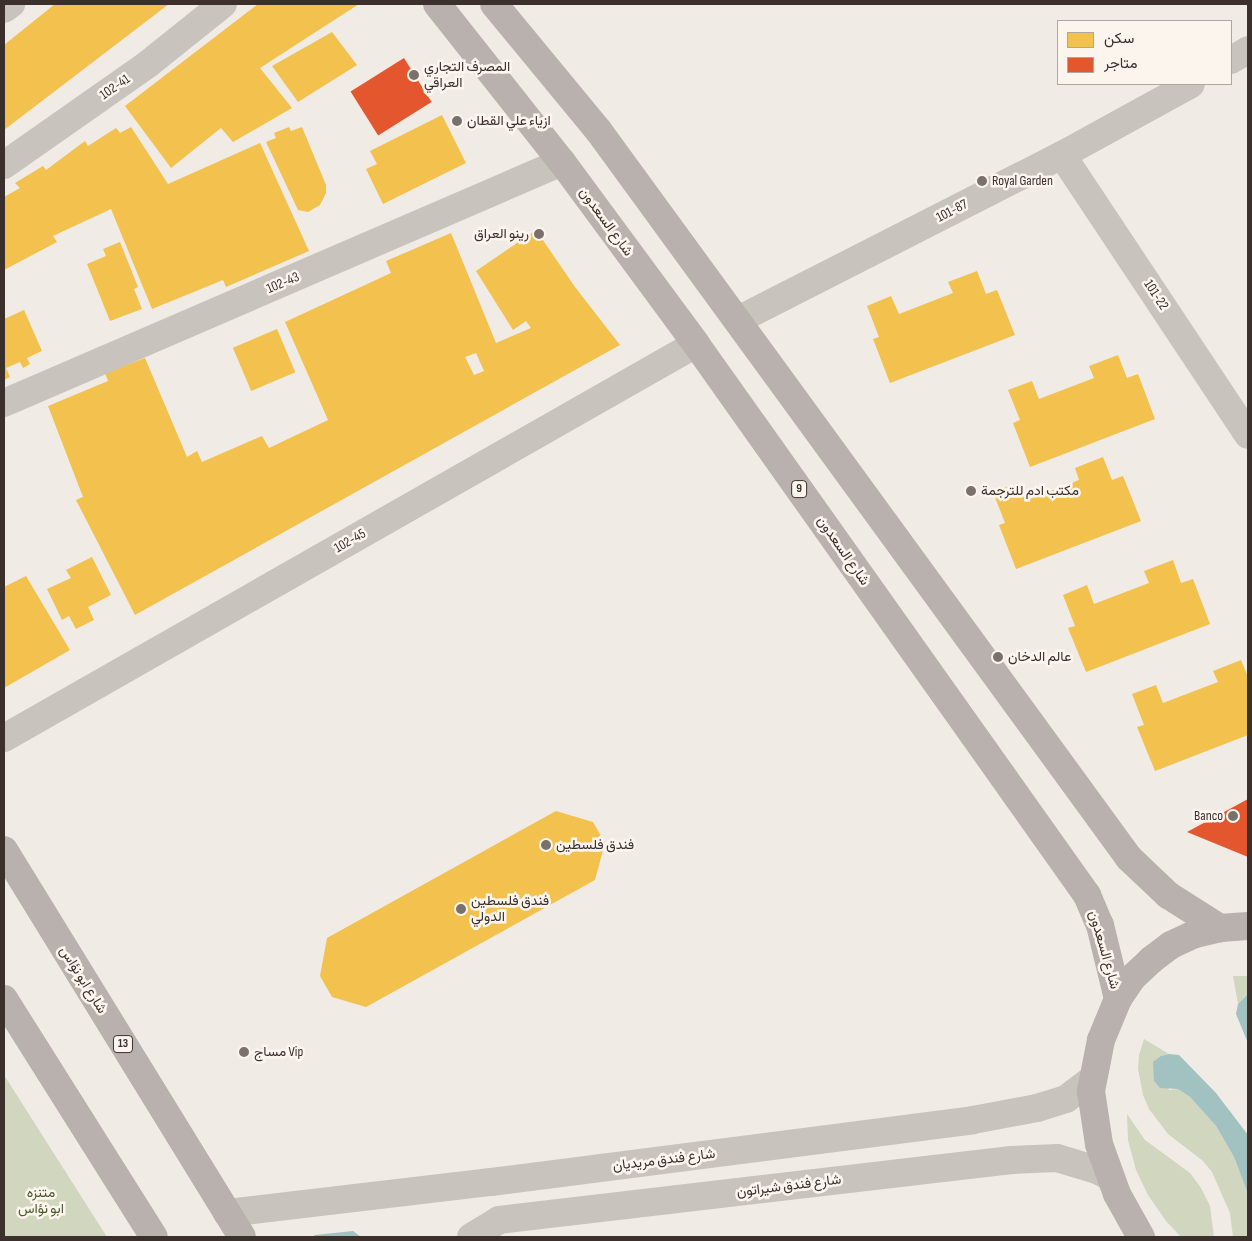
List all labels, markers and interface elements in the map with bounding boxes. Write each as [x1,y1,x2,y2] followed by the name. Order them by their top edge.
[1057,20,1232,85] legend
[1104,29,1134,48] text: سكن
[1104,54,1138,73] text: متاجر
[424,59,510,92] place label: المصرف التجاري العراقي
[408,69,420,81] marker: المصرف التجاري العراقي
[97,71,133,103] street label: 102-41
[467,113,551,129] place label: ازياء علي القطان
[451,115,463,127] marker: ازياء علي القطان
[992,173,1053,189] place label: Royal Garden
[976,175,988,187] marker: Royal Garden
[576,184,636,260] street label: شارع السعدون
[934,196,970,226] street label: 101-87
[474,226,529,242] place label: رينو العراق
[533,228,545,240] marker: رينو العراق
[264,269,302,297] street label: 102-43
[1140,277,1172,313] street label: 101-22
[790,479,808,498] road number: 9
[981,483,1079,499] place label: مكتب ادم للترجمة
[965,485,977,497] marker: مكتب ادم للترجمة
[813,513,873,589] street label: شارع السعدون
[331,525,369,557] street label: 102-45
[1008,649,1071,665] place label: عالم الدخان
[992,651,1004,663] marker: عالم الدخان
[1194,808,1223,824] place label: Banco
[1227,810,1239,822] marker: Banco
[556,837,634,853] place label: فندق فلسطين
[540,839,552,851] marker: فندق فلسطين
[471,893,549,926] place label: فندق فلسطين الدولي
[455,903,467,915] marker: فندق فلسطين الدولي
[1085,909,1123,991] street label: شارع السعدون
[56,943,110,1017] street label: شارع ابو نؤاس
[112,1034,134,1054] road number: 13
[254,1044,303,1060] place label: مساج Vip
[238,1046,250,1058] marker: مساج Vip
[612,1145,716,1175] street label: شارع فندق مريديان
[736,1171,842,1201] street label: شارع فندق شيراتون
[18,1185,64,1218] park label: متنزه ابو نؤاس

